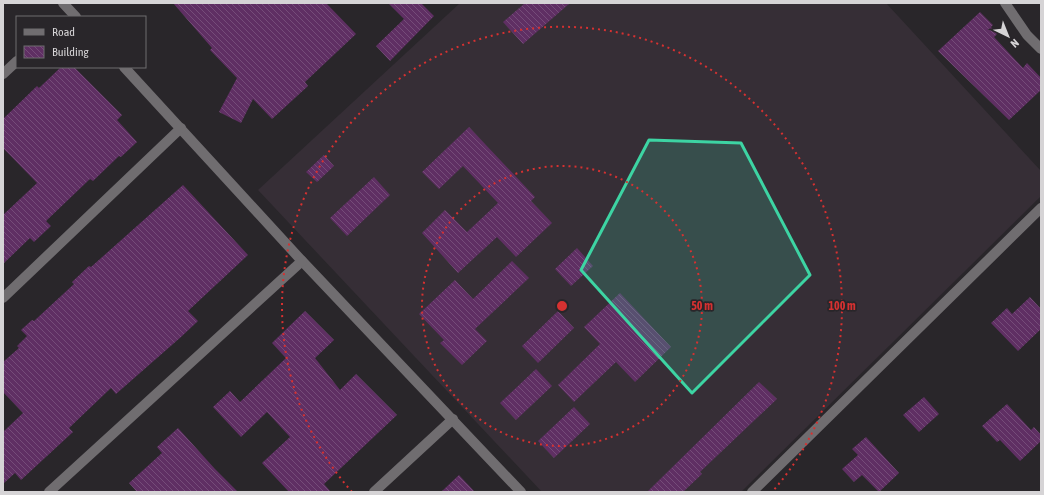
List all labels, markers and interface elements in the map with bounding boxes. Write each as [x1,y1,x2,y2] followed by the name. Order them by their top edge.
[16,16,146,68] legend
[988,16,1028,56] north arrow
[52,25,75,39] text: Road
[1008,37,1021,50] text: N
[52,45,90,59] text: Building
[555,299,569,313] centre of rings
[691,299,713,313] text: 50 m
[828,299,856,313] text: 100 m

